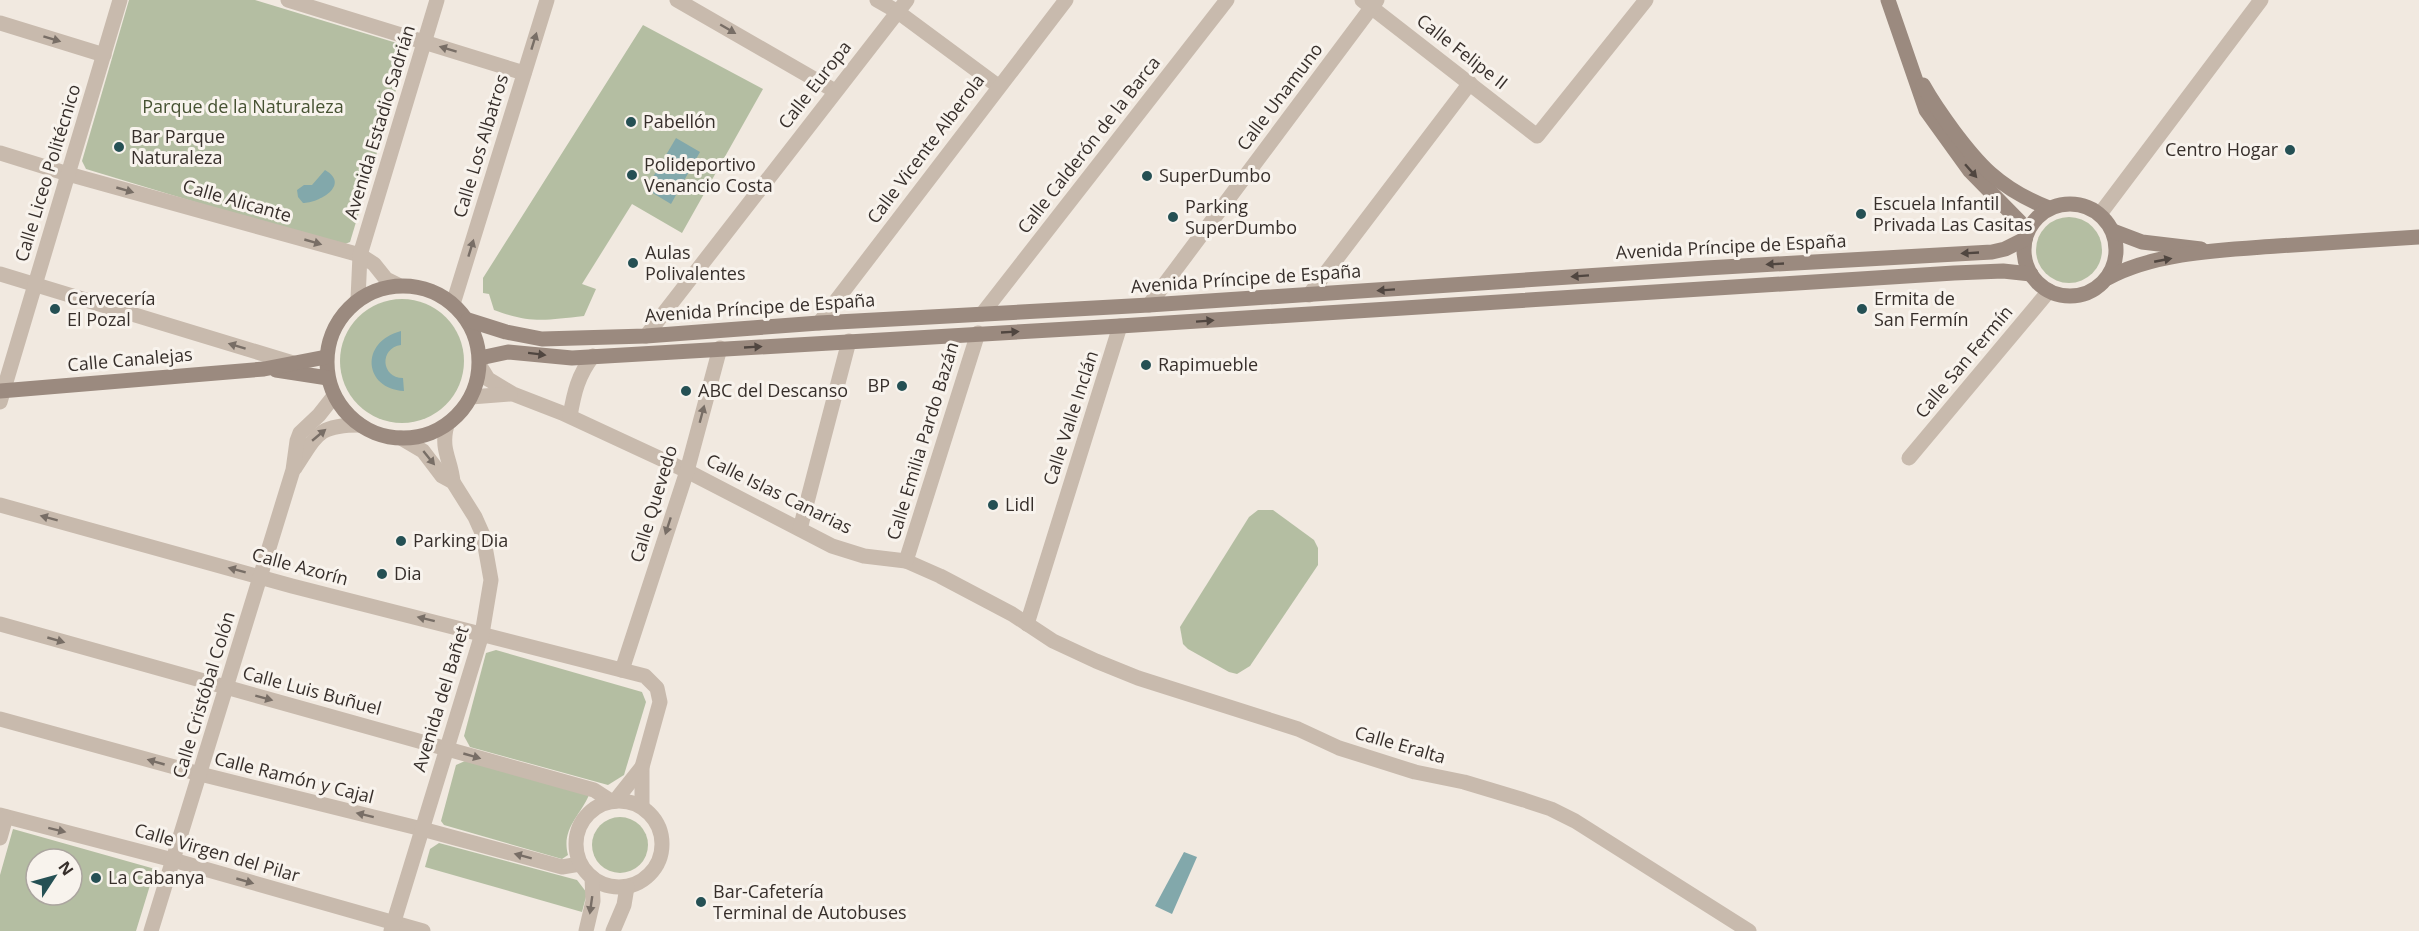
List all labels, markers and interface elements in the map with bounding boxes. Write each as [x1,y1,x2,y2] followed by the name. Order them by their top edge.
[1412,8,1513,94] street label: Calle Felipe II
[338,22,420,222] street label: Avenida Estadio Sadrián
[719,24,736,34] one-way arrow
[530,32,539,50] one-way arrow
[43,35,61,44] one-way arrow
[772,35,856,133] street label: Calle Europa
[1231,38,1328,155] street label: Calle Unamuno
[439,44,457,53] one-way arrow
[1011,51,1165,238] street label: Calle Calderón de la Barca
[861,69,989,228] street label: Calle Vicente Alberola
[447,71,513,220] street label: Calle Los Albatros
[9,81,85,264] street label: Calle Liceo Politécnico
[142,94,344,118] park label: Parque de la Naturaleza
[643,109,716,133] place label: Pabellón
[624,115,638,129] marker: Pabellón
[131,124,225,169] place label: Bar Parque Naturaleza
[2165,137,2279,161] place label: Centro Hogar
[112,140,126,154] marker: Bar Parque Naturaleza
[2283,143,2297,157] marker: Centro Hogar
[644,152,773,197] place label: Polideportivo Venancio Costa
[1159,163,1271,187] place label: SuperDumbo
[1964,163,1977,178] one-way arrow
[625,168,639,182] marker: Polideportivo Venancio Costa
[1140,169,1154,183] marker: SuperDumbo
[180,173,294,227] street label: Calle Alicante
[116,186,134,195] one-way arrow
[1873,191,2033,236] place label: Escuela Infantil Privada Las Casitas
[1185,194,1297,239] place label: Parking SuperDumbo
[1854,207,1868,221] marker: Escuela Infantil Privada Las Casitas
[1166,210,1180,224] marker: Parking SuperDumbo
[1615,228,1847,264] street label: Avenida Príncipe de España
[304,238,322,247] one-way arrow
[466,239,476,257] one-way arrow
[645,240,746,285] place label: Aulas Polivalentes
[1960,248,1979,258] one-way arrow
[2154,255,2173,264] one-way arrow
[626,256,640,270] marker: Aulas Polivalentes
[1130,258,1362,298] street label: Avenida Príncipe de España
[1765,259,1784,268] one-way arrow
[1571,272,1590,281] one-way arrow
[1376,285,1395,294] one-way arrow
[67,286,156,331] place label: Cervecería El Pozal
[1874,286,1969,331] place label: Ermita de San Fermín
[644,287,876,327] street label: Avenida Príncipe de España
[1909,300,2017,423] street label: Calle San Fermín
[48,302,62,316] marker: Cervecería El Pozal
[1855,302,1869,316] marker: Ermita de San Fermín
[1196,316,1215,325] one-way arrow
[1001,327,1020,336] one-way arrow
[880,339,964,543] street label: Calle Emilia Pardo Bazán
[228,341,246,350] one-way arrow
[66,342,193,376] street label: Calle Canalejas
[743,342,762,351] one-way arrow
[1037,347,1103,488] street label: Calle Valle Inclán
[528,350,547,359] one-way arrow
[1158,352,1258,376] place label: Rapimueble
[1139,358,1153,372] marker: Rapimueble
[868,373,890,397] place label: BP
[698,378,848,402] place label: ABC del Descanso
[895,379,909,393] marker: BP
[679,384,693,398] marker: ABC del Descanso
[698,405,707,423] one-way arrow
[311,429,327,442] one-way arrow
[624,442,682,565] street label: Calle Quevedo
[703,447,856,539] street label: Calle Islas Canarias
[422,451,435,466] one-way arrow
[1005,492,1035,516] place label: Lidl
[986,498,1000,512] marker: Lidl
[40,513,58,523] one-way arrow
[663,517,673,535] one-way arrow
[413,528,508,552] place label: Parking Dia
[394,534,408,548] marker: Parking Dia
[249,542,351,590] street label: Calle Azorín
[394,561,422,585] place label: Dia
[228,565,246,574] one-way arrow
[375,567,389,581] marker: Dia
[166,608,240,781] street label: Calle Cristóbal Colón
[417,614,435,624] one-way arrow
[406,623,474,775] street label: Avenida del Bañet
[47,636,65,645] one-way arrow
[240,660,384,720] street label: Calle Luis Buñuel
[255,694,273,704] one-way arrow
[1352,720,1449,768] street label: Calle Eralta
[212,746,377,808] street label: Calle Ramón y Cajal
[463,752,481,761] one-way arrow
[147,757,165,766] one-way arrow
[356,810,375,820] one-way arrow
[132,817,303,887] street label: Calle Virgen del Pilar
[48,826,66,835] one-way arrow
[24,847,84,907] north arrow
[514,851,532,861] one-way arrow
[53,856,79,880] text: N
[108,865,205,889] place label: La Cabanya
[89,871,103,885] marker: La Cabanya
[236,877,254,886] one-way arrow
[713,879,907,924] place label: Bar-Cafetería Terminal de Autobuses
[694,895,708,909] marker: Bar-Cafetería Terminal de Autobuses
[587,896,596,915] one-way arrow

